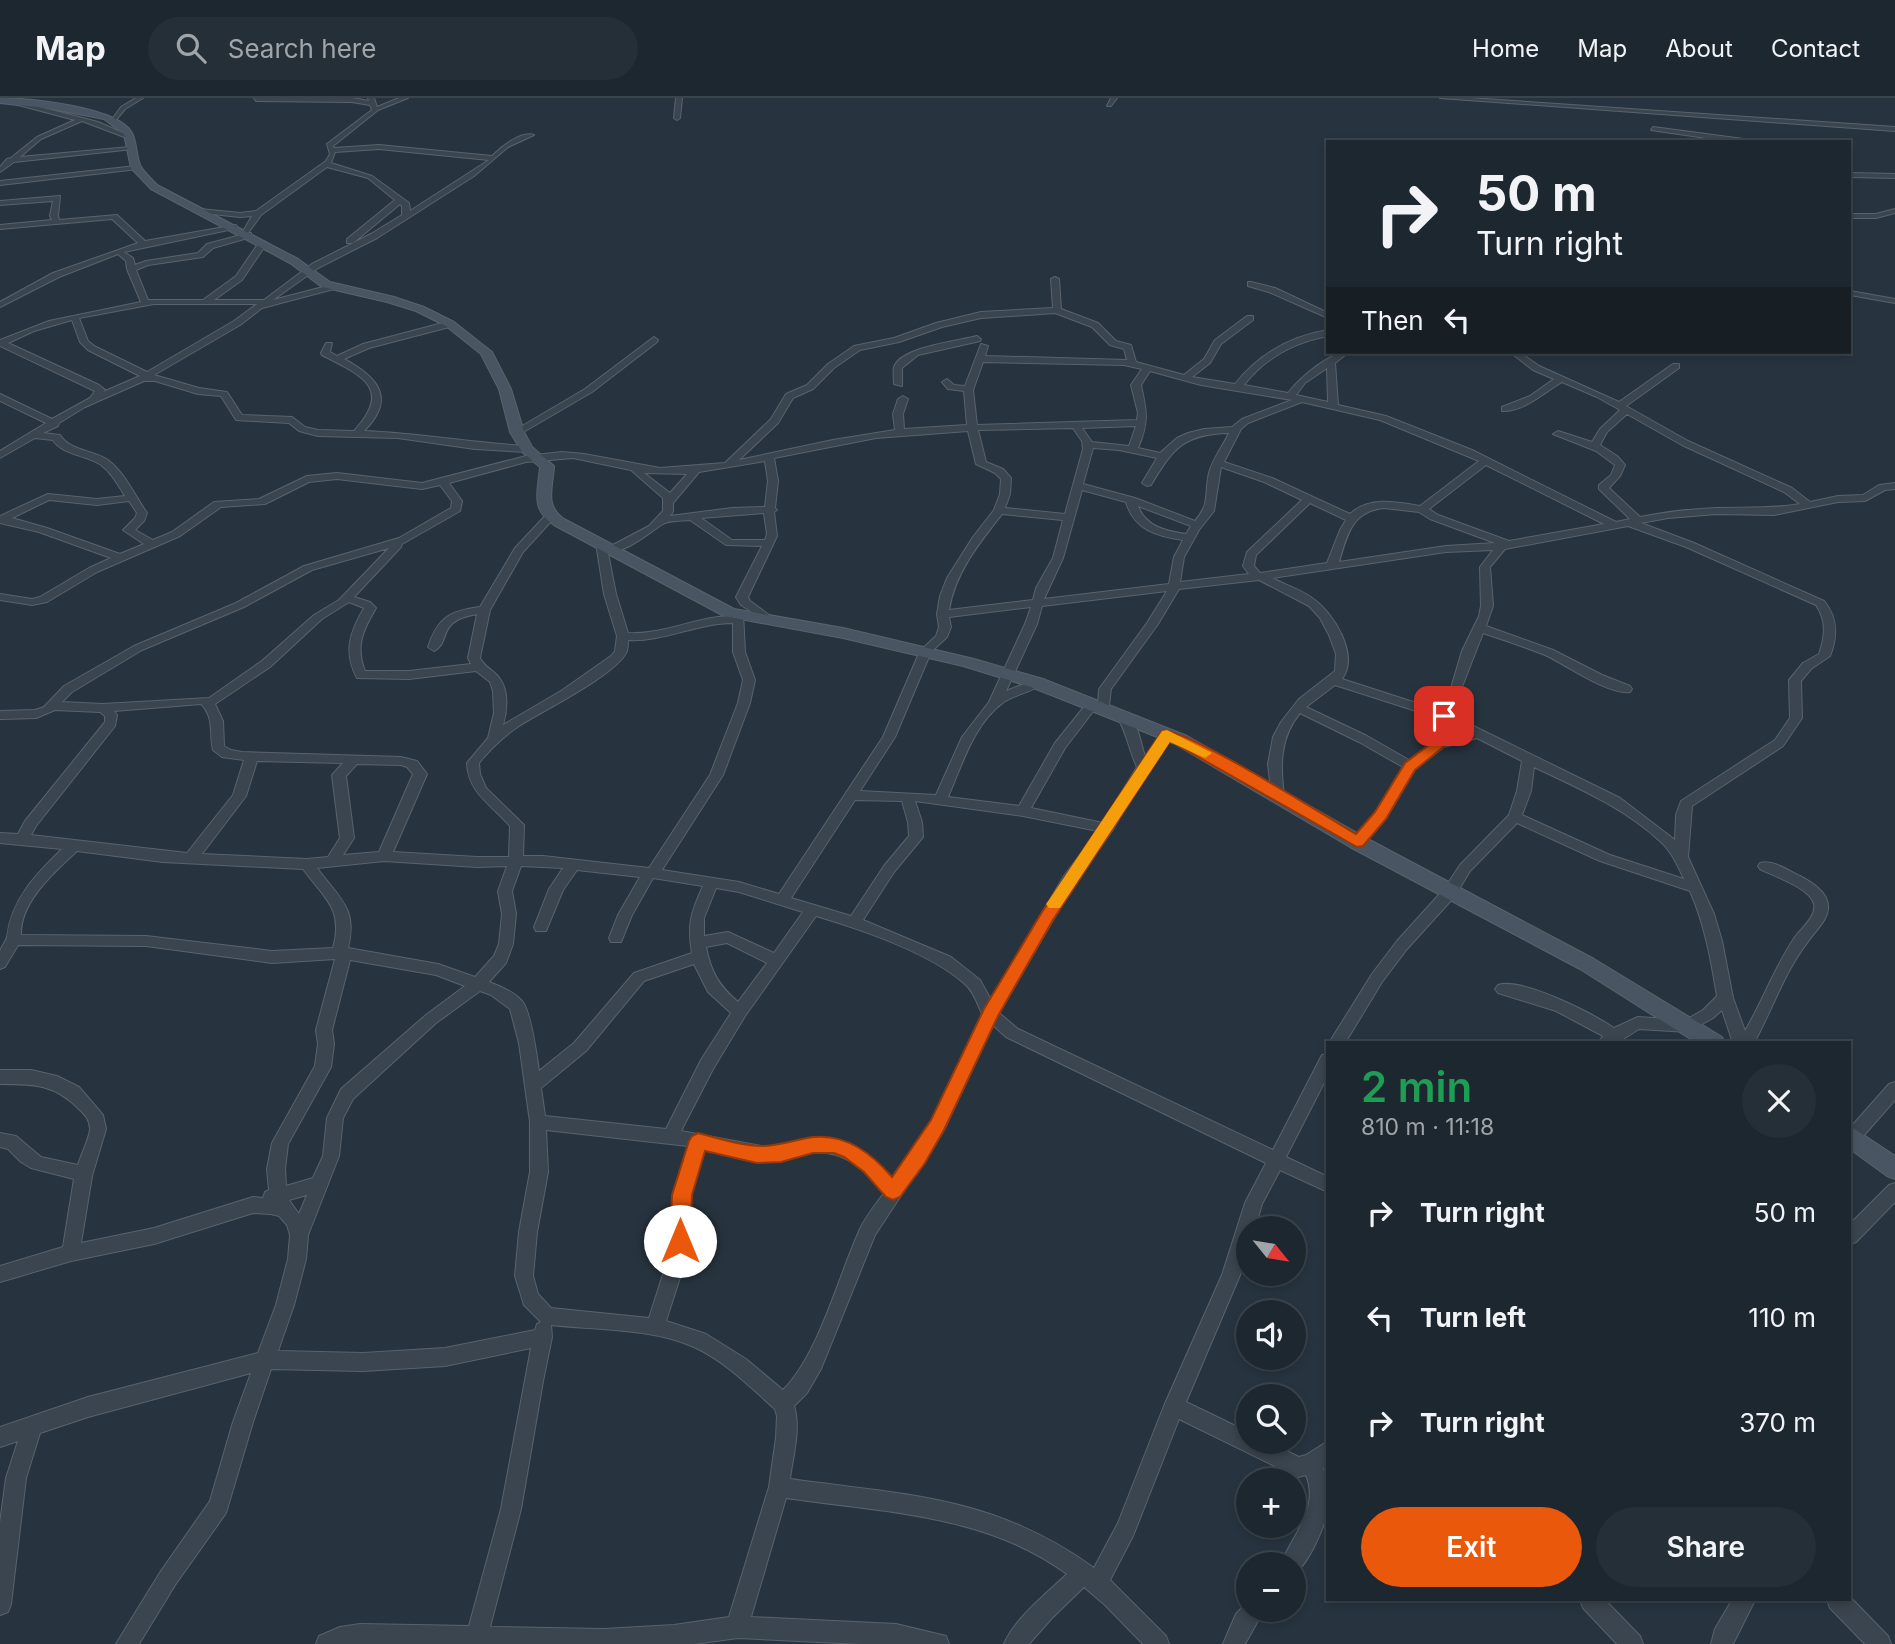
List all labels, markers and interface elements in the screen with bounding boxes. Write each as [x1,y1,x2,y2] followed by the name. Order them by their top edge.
[148,17,638,80] search box
[35,28,106,68] text: Map
[172,29,210,67] icon: search
[228,33,376,64] text: Search here
[1472,34,1539,63] text: Home
[1577,34,1627,63] text: Map
[1665,34,1733,63] text: About
[1771,34,1860,63] text: Contact
[1476,164,1597,223] text: 50 m
[1361,168,1452,259] icon: right
[1476,224,1623,263] text: Turn right
[1438,301,1476,339] icon: left
[1361,305,1424,336] text: Then
[1414,686,1474,746] pin
[1425,697,1463,735] icon: arrive
[1361,1061,1472,1112] text: 2 min
[1742,1064,1816,1138] button: close
[1361,1113,1494,1141] text: 810 m · 11:18
[1361,1194,1399,1232] icon: right
[1420,1197,1545,1228] text: Turn right
[1754,1197,1816,1228] text: 50 m
[643,1204,717,1278] position arrow
[1236,1216,1306,1286] north arrow
[1236,1216,1306,1622] map controls
[1361,1299,1399,1337] icon: left
[1236,1300,1306,1370] button: sound
[1420,1302,1526,1333] text: Turn left
[1748,1302,1816,1333] text: 110 m
[1236,1384,1306,1454] button: search
[1361,1404,1399,1442] icon: right
[1420,1407,1545,1438] text: Turn right
[1739,1407,1816,1438] text: 370 m
[1236,1468,1306,1538] button: +
[1361,1507,1582,1587] button: Exit
[1596,1507,1816,1587] button: Share
[1236,1552,1306,1622] button: −

